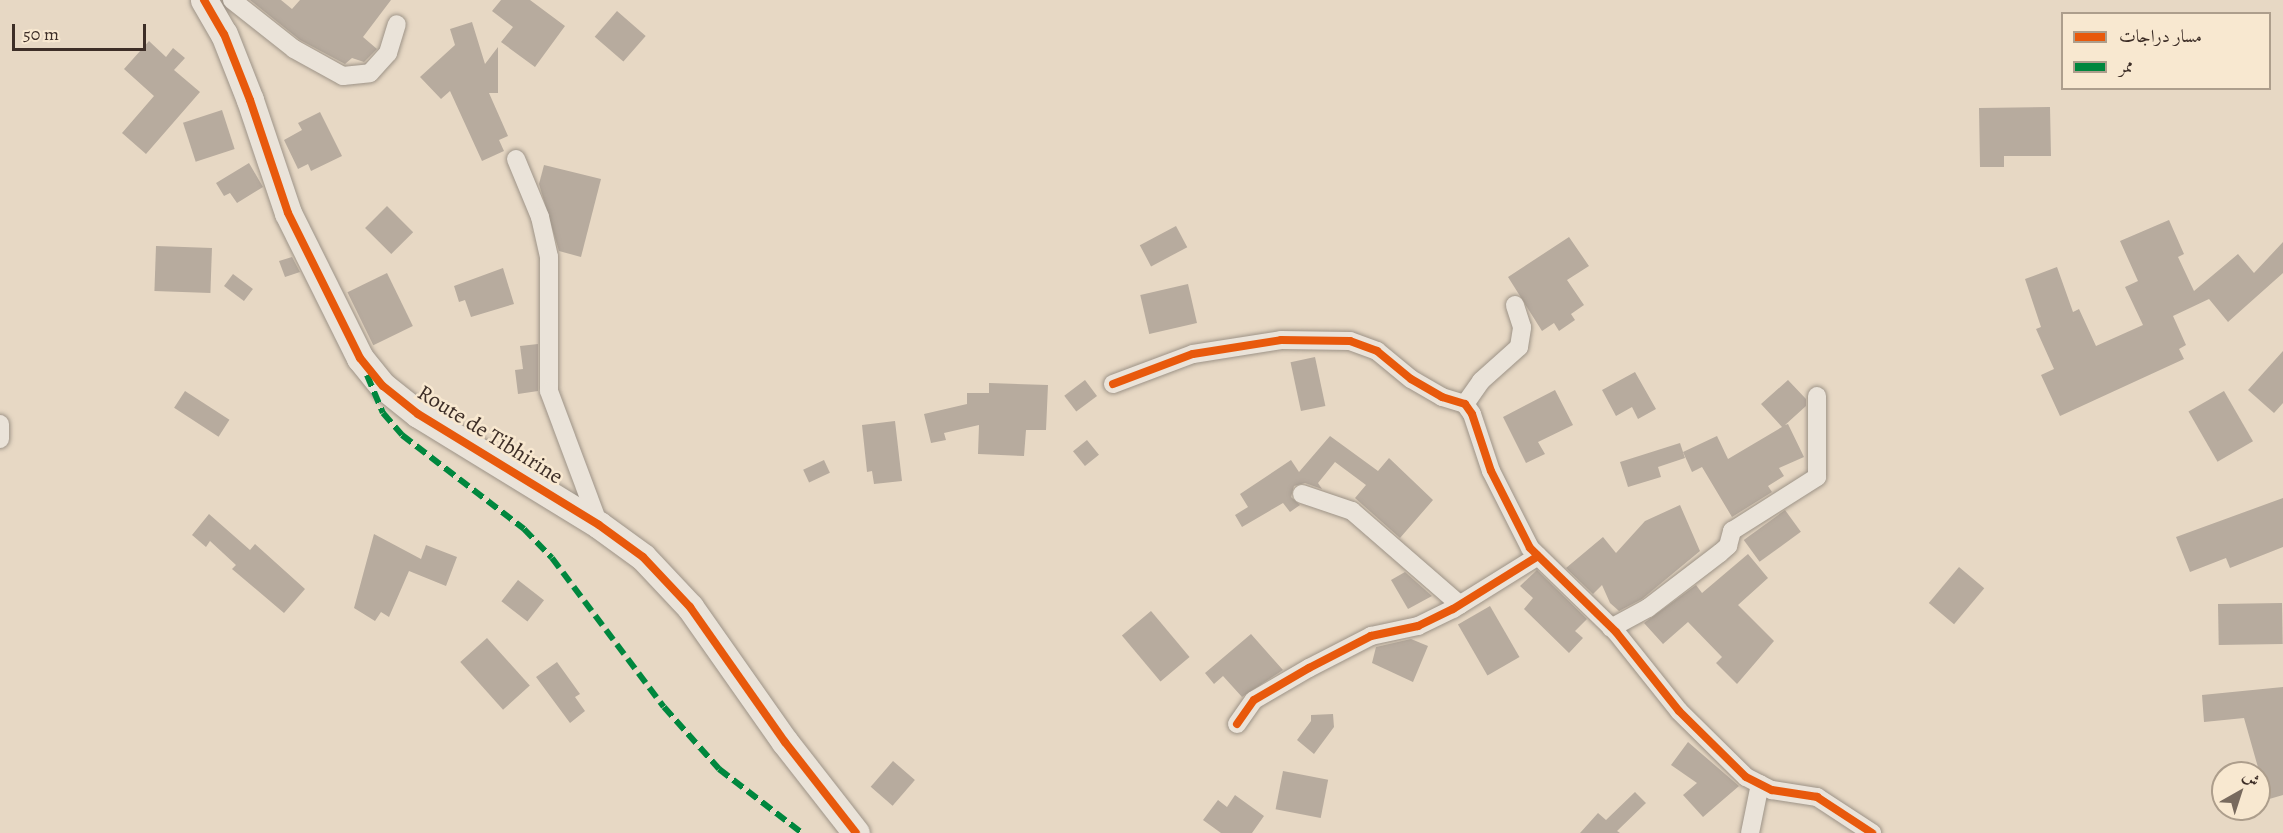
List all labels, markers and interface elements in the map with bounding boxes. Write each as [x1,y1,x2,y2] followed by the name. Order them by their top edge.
[15,12,148,50] scale bar
[2061,12,2271,90] legend
[23,22,59,46] text: 50 m
[2119,24,2202,48] text: مسار دراجات
[2119,54,2133,78] text: ممر
[412,380,568,490] street label: Route de Tibhirine
[2211,761,2271,821] north arrow
[2238,765,2264,792] text: ش

